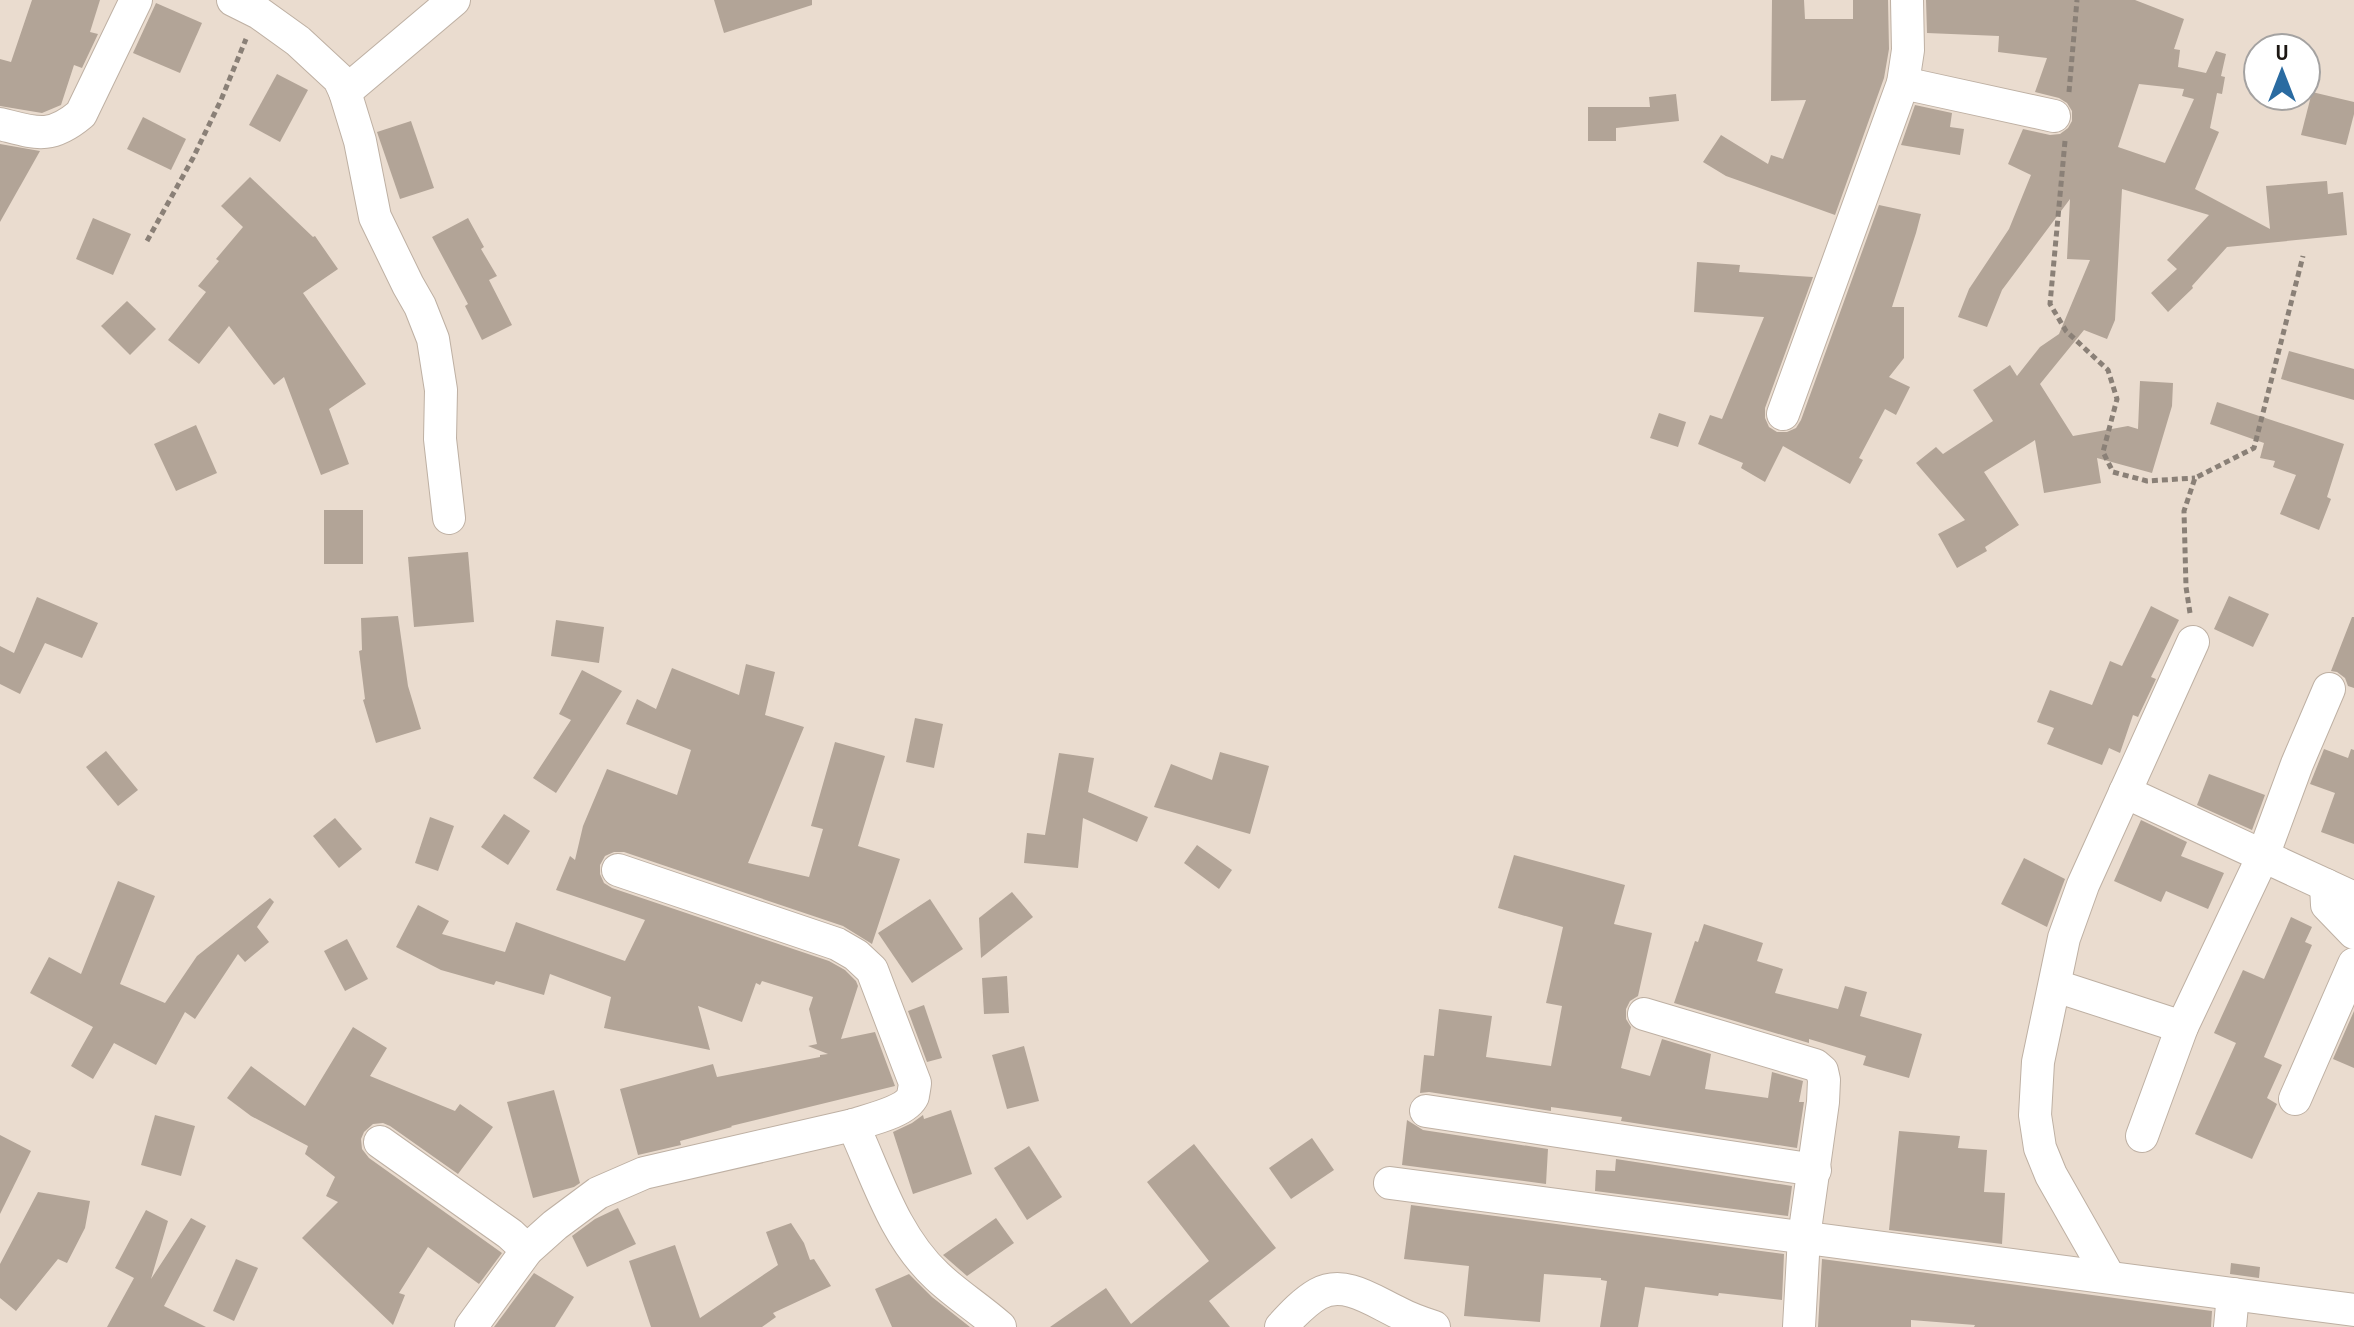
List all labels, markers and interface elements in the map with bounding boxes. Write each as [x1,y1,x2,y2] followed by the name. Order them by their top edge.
[2242,32,2322,112] north arrow
[2275,37,2289,67] text: U

